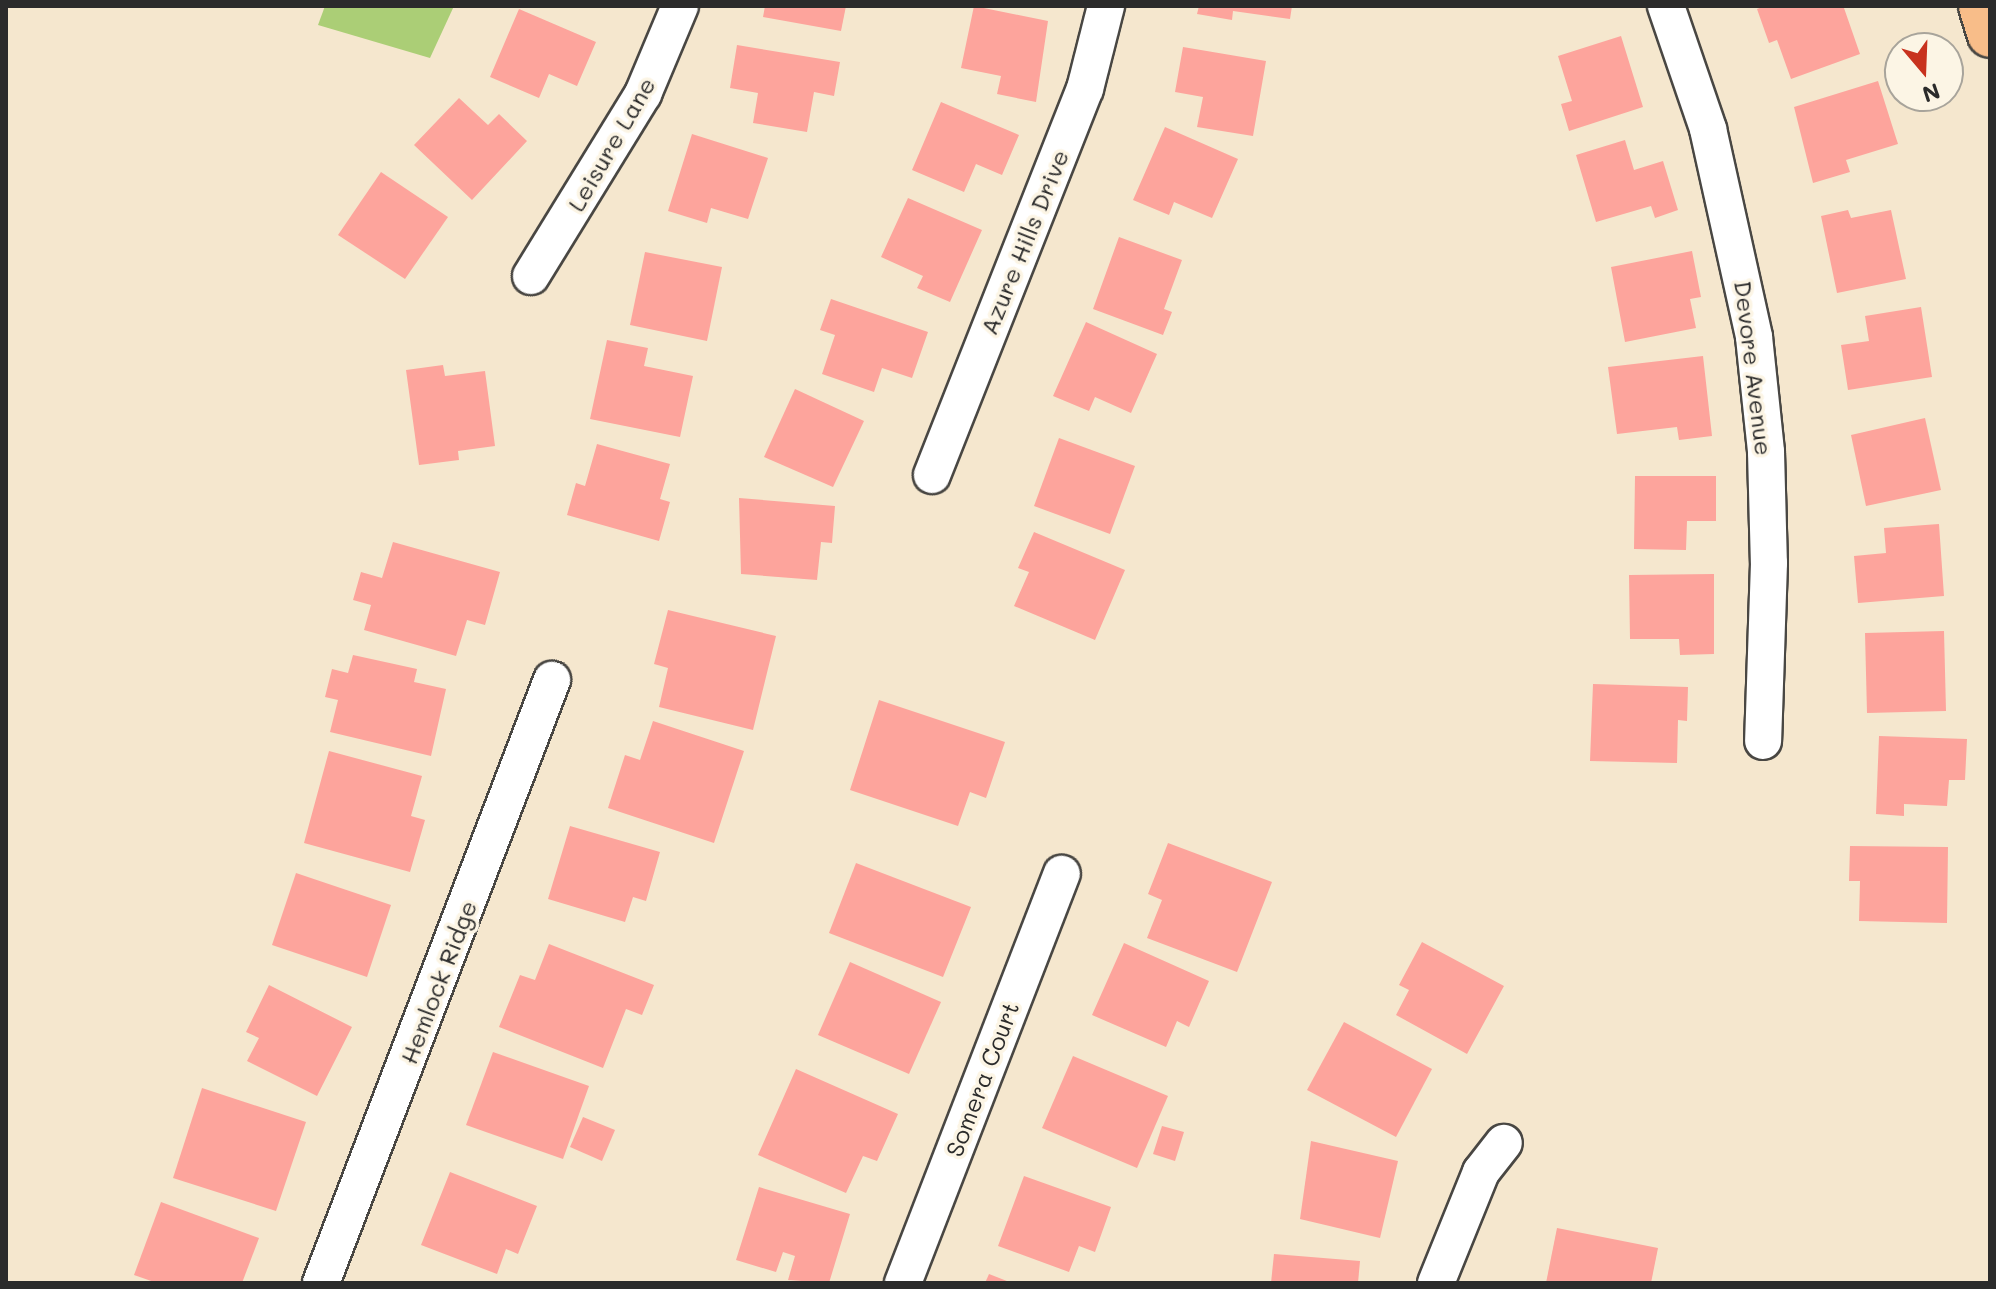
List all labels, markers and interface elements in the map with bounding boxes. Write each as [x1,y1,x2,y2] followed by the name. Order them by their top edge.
[1884,32,1964,112] north arrow
[561,72,661,216] street label: Leisure Lane
[1919,77,1944,110] text: N
[974,145,1074,339] street label: Azure Hills Drive
[1729,279,1779,457] street label: Devore Avenue
[394,896,482,1068] street label: Hemlock Ridge
[939,998,1025,1160] street label: Somera Court

